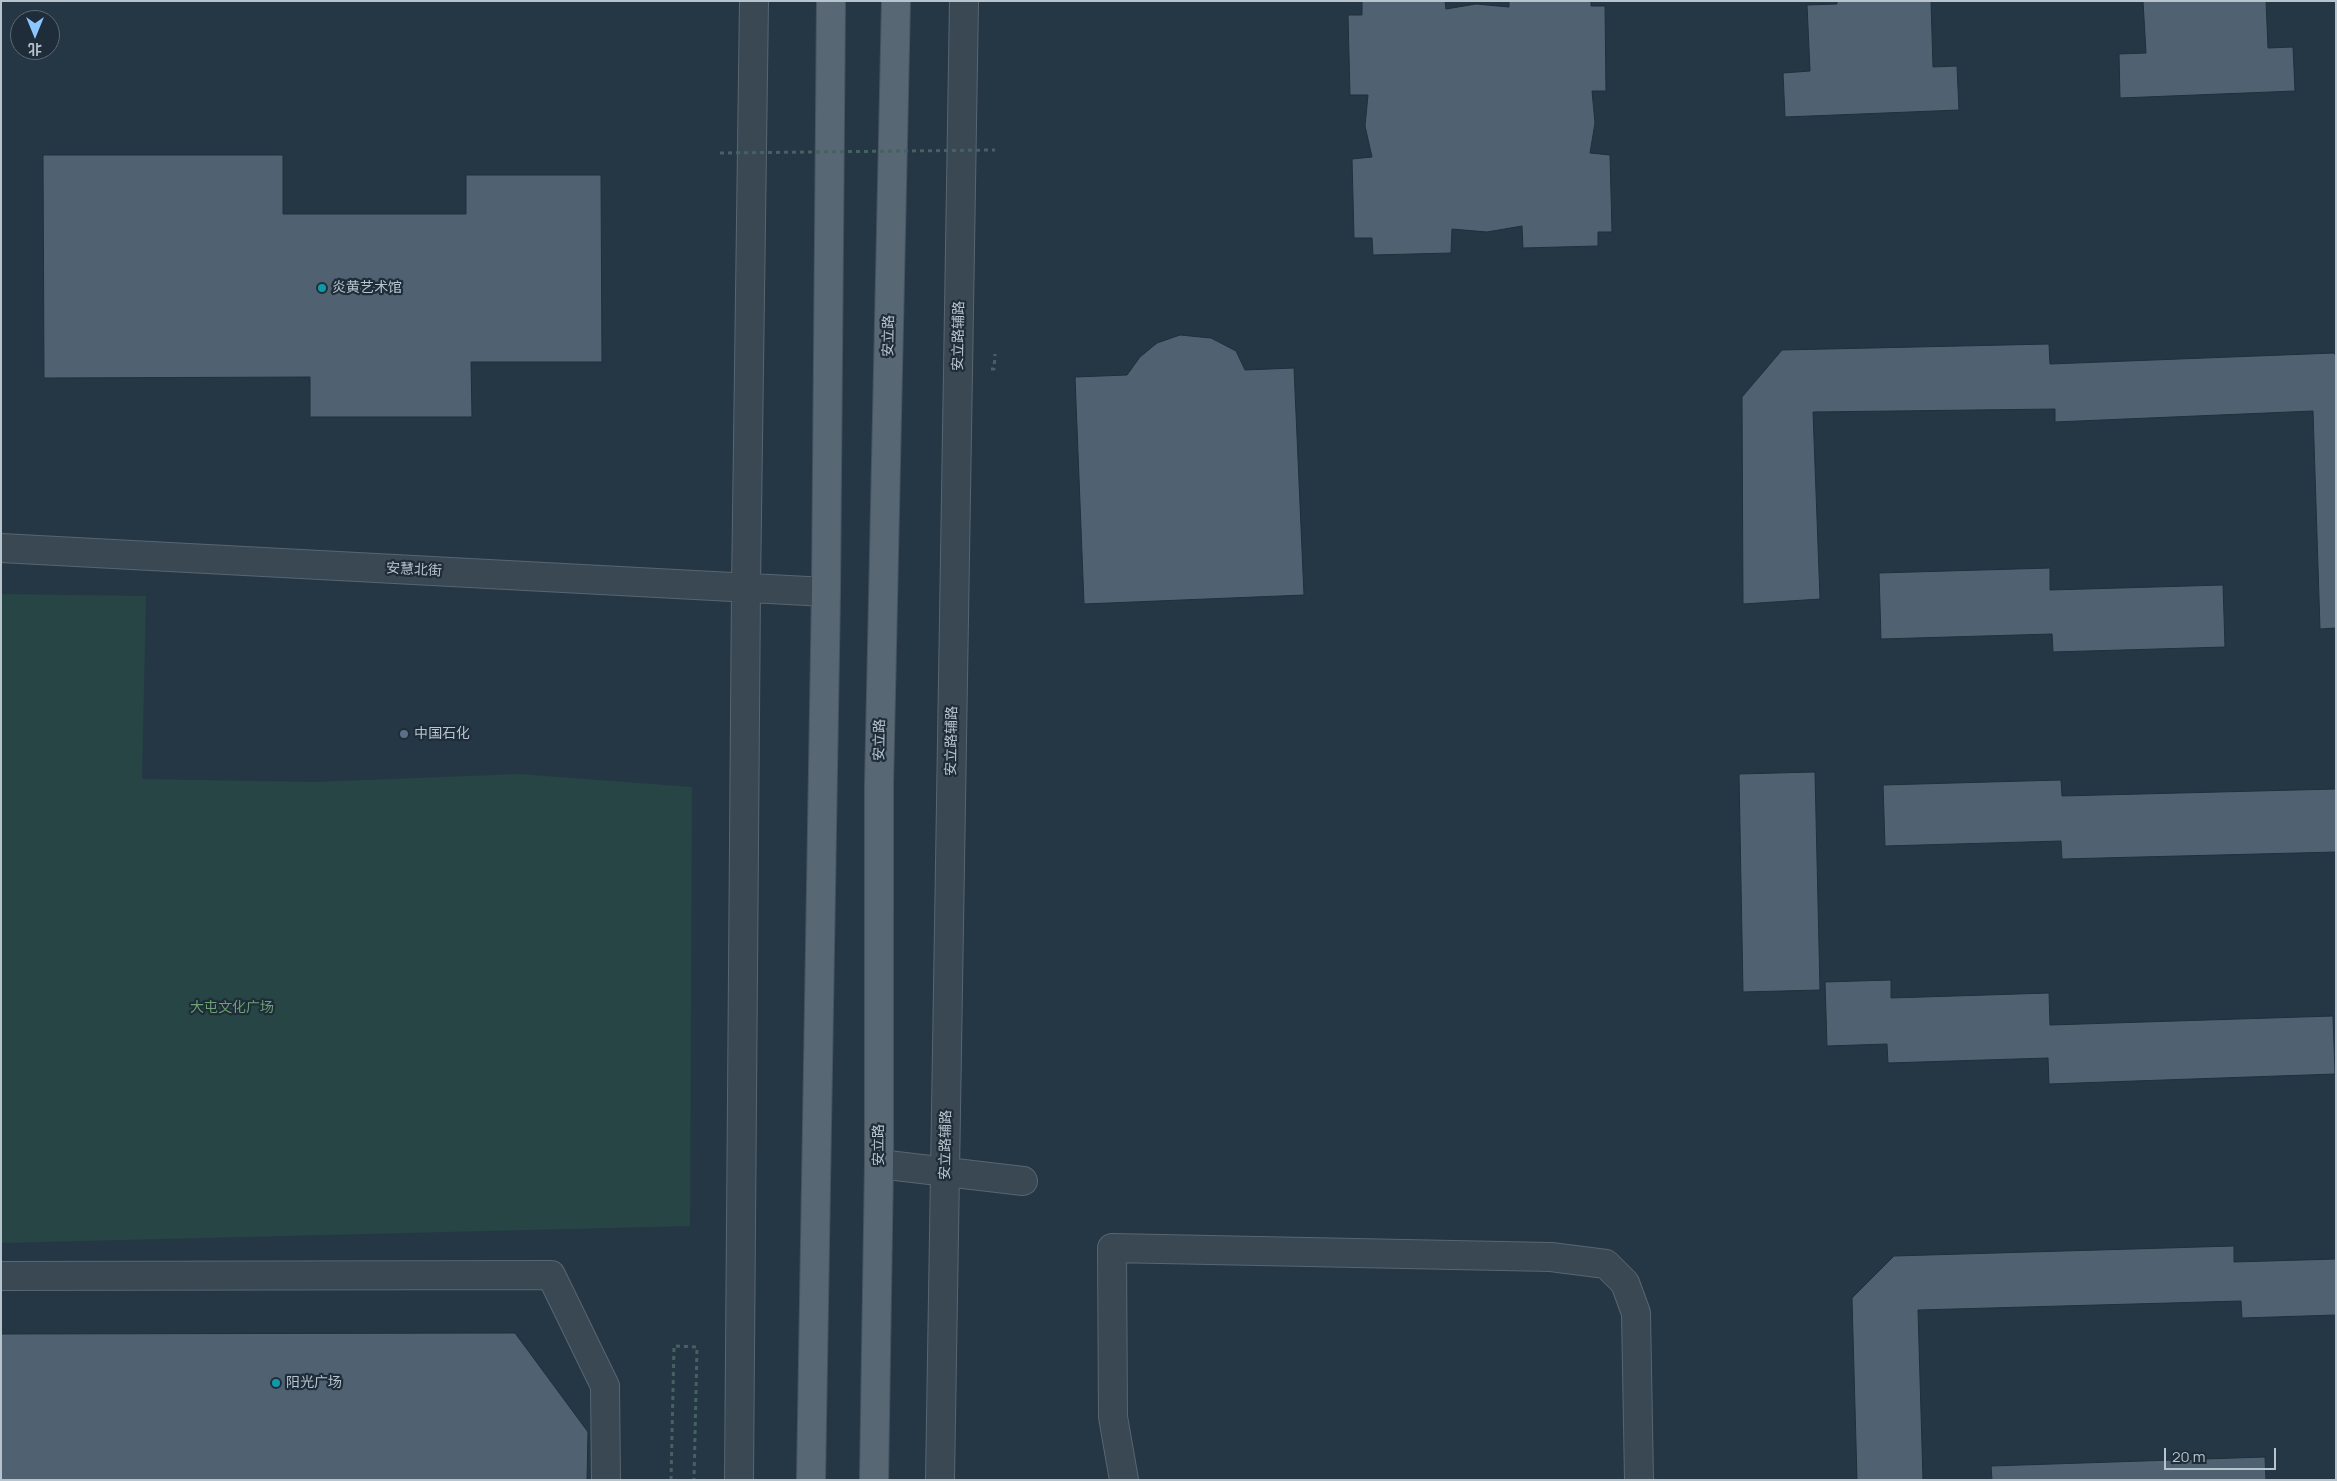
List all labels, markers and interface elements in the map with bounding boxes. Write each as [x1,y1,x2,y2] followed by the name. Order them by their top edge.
[10,10,60,60] north arrow
[28,40,42,59] text: 北
[332,280,402,296] place label: 炎黄艺术馆
[316,282,328,294] marker: 炎黄艺术馆
[950,301,968,371] street label: 安立路辅路
[880,315,898,357] street label: 安立路
[386,560,442,580] street label: 安慧北街
[943,706,961,776] street label: 安立路辅路
[871,719,889,761] street label: 安立路
[414,726,470,742] place label: 中国石化
[398,728,410,740] marker: 中国石化
[190,1000,274,1016] park label: 大屯文化广场
[937,1110,955,1180] street label: 安立路辅路
[871,1124,887,1166] street label: 安立路
[286,1375,342,1391] place label: 阳光广场
[270,1377,282,1389] marker: 阳光广场
[2167,1438,2280,1470] scale bar
[2172,1446,2205,1467] text: 20 m

